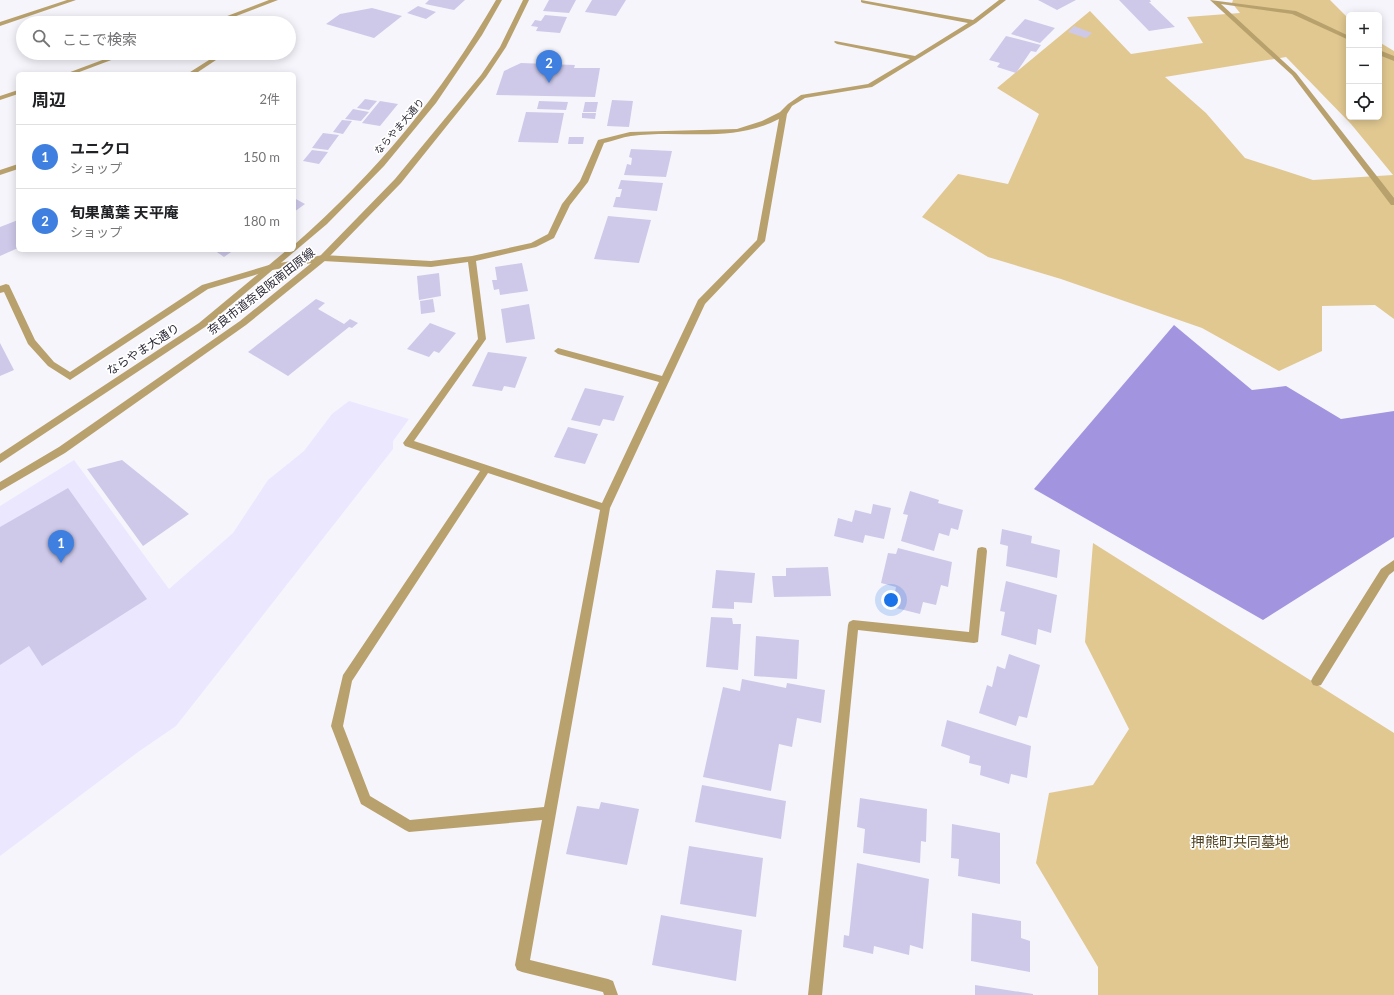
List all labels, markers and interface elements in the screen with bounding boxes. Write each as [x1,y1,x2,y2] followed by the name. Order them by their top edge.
[1346,12,1382,120] map controls
[1346,12,1382,48] button: +
[16,16,296,60] search box
[30,27,52,49] icon: search
[62,30,137,48] text: ここで検索
[1346,48,1382,84] button: −
[536,50,562,83] pin: 2
[1346,84,1382,120] button: locate
[32,89,66,110] text: 周辺
[259,91,280,107] text: 2件
[372,96,426,156] street label: ならやま大通り
[70,139,130,157] text: ユニクロ
[41,149,49,165] text: 1
[243,149,280,165] text: 150 m
[70,160,122,176] text: ショップ
[70,203,179,221] text: 旬果萬葉 天平庵
[41,213,49,229] text: 2
[243,213,280,229] text: 180 m
[70,224,122,240] text: ショップ
[204,244,318,338] street label: 奈良市道奈良阪南田原線
[104,320,182,378] street label: ならやま大通り
[48,530,74,563] pin: 1
[881,590,901,610] your location
[1191,833,1289,850] park label: 押熊町共同墓地

